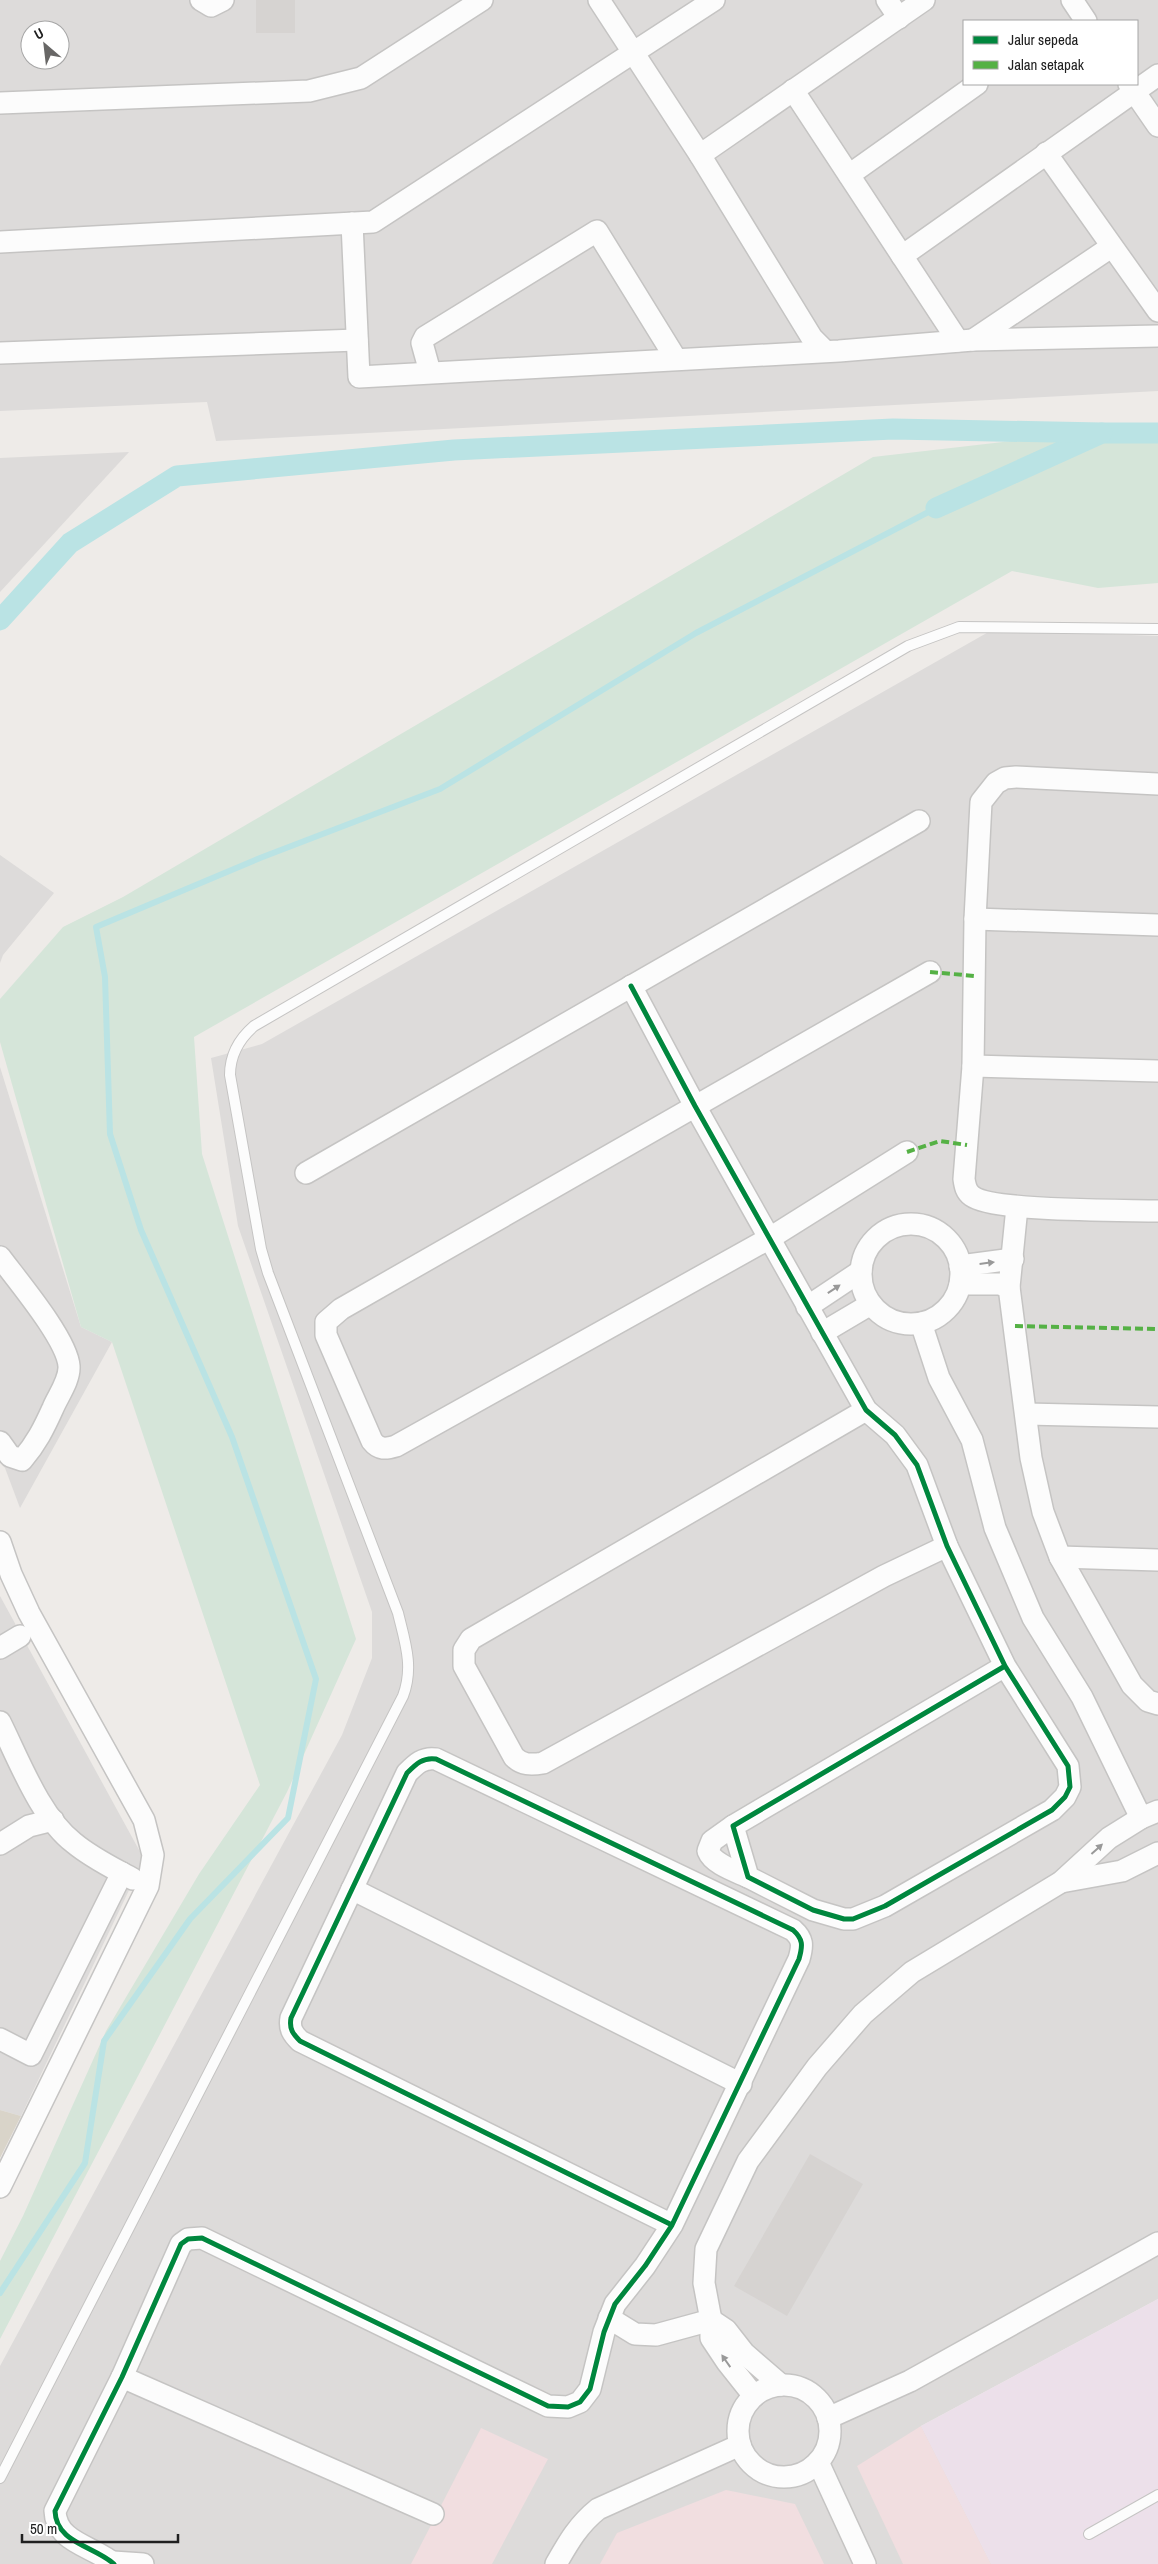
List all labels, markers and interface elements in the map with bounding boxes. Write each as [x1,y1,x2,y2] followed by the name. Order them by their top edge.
[20,20,70,70] north arrow
[963,20,1138,85] legend
[31,24,47,43] text: U
[1008,29,1079,50] text: Jalur sepeda
[1008,54,1085,75] text: Jalan setapak
[979,1259,995,1267] one-way arrow
[827,1284,841,1294] one-way arrow
[1090,1843,1102,1855] one-way arrow
[721,2354,731,2368] one-way arrow
[22,2512,179,2544] scale bar
[30,2518,57,2539] text: 50 m

